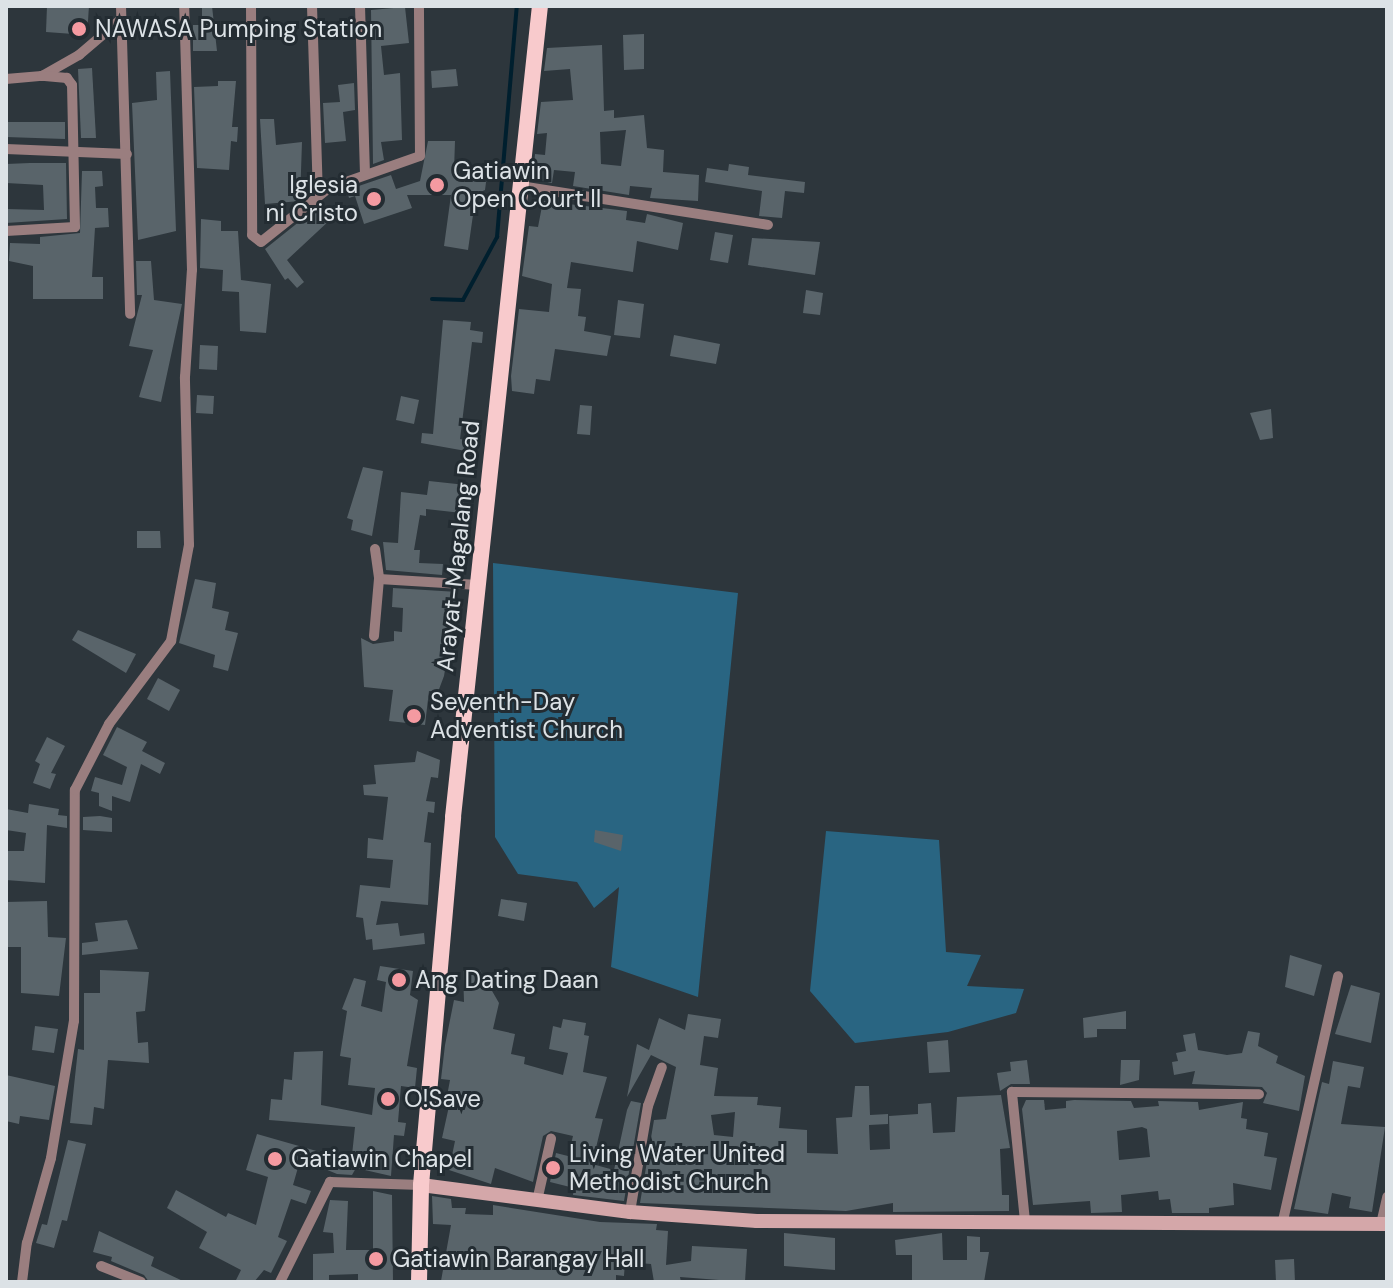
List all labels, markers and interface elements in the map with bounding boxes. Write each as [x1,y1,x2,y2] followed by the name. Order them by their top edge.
[95,15,382,43] place label: NAWASA Pumping Station
[70,20,88,38] marker: NAWASA Pumping Station
[453,157,601,213] place label: Gatiawin Open Court II
[265,171,358,227] place label: Iglesia ni Cristo
[428,176,446,194] marker: Gatiawin Open Court II
[365,190,383,208] marker: Iglesia ni Cristo
[430,419,486,673] street label: Arayat-Magalang Road
[430,688,623,744] place label: Seventh-Day Adventist Church
[405,707,423,725] marker: Seventh-Day Adventist Church
[415,966,599,994] place label: Ang Dating Daan
[390,971,408,989] marker: Ang Dating Daan
[404,1085,481,1113] place label: O!Save
[379,1090,397,1108] marker: O!Save
[569,1140,785,1196] place label: Living Water United Methodist Church
[291,1145,472,1173] place label: Gatiawin Chapel
[266,1150,284,1168] marker: Gatiawin Chapel
[544,1159,562,1177] marker: Living Water United Methodist Church
[392,1245,644,1273] place label: Gatiawin Barangay Hall
[367,1250,385,1268] marker: Gatiawin Barangay Hall

